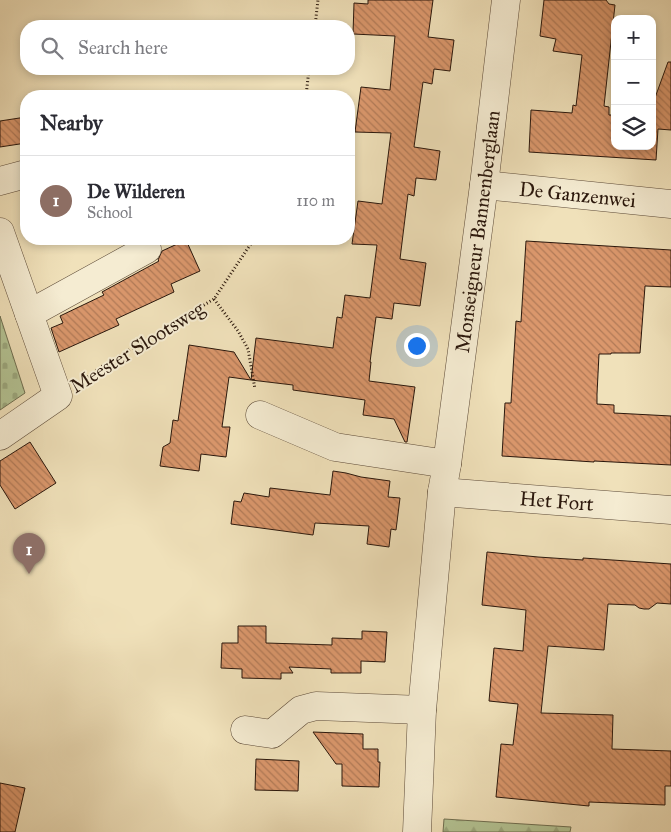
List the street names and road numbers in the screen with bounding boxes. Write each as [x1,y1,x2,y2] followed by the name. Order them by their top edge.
[450,109,505,354] street label: Monseigneur Bannenberglaan
[518,177,638,212] street label: De Ganzenwei
[65,296,210,399] street label: Meester Slootsweg
[519,486,595,516] street label: Het Fort

